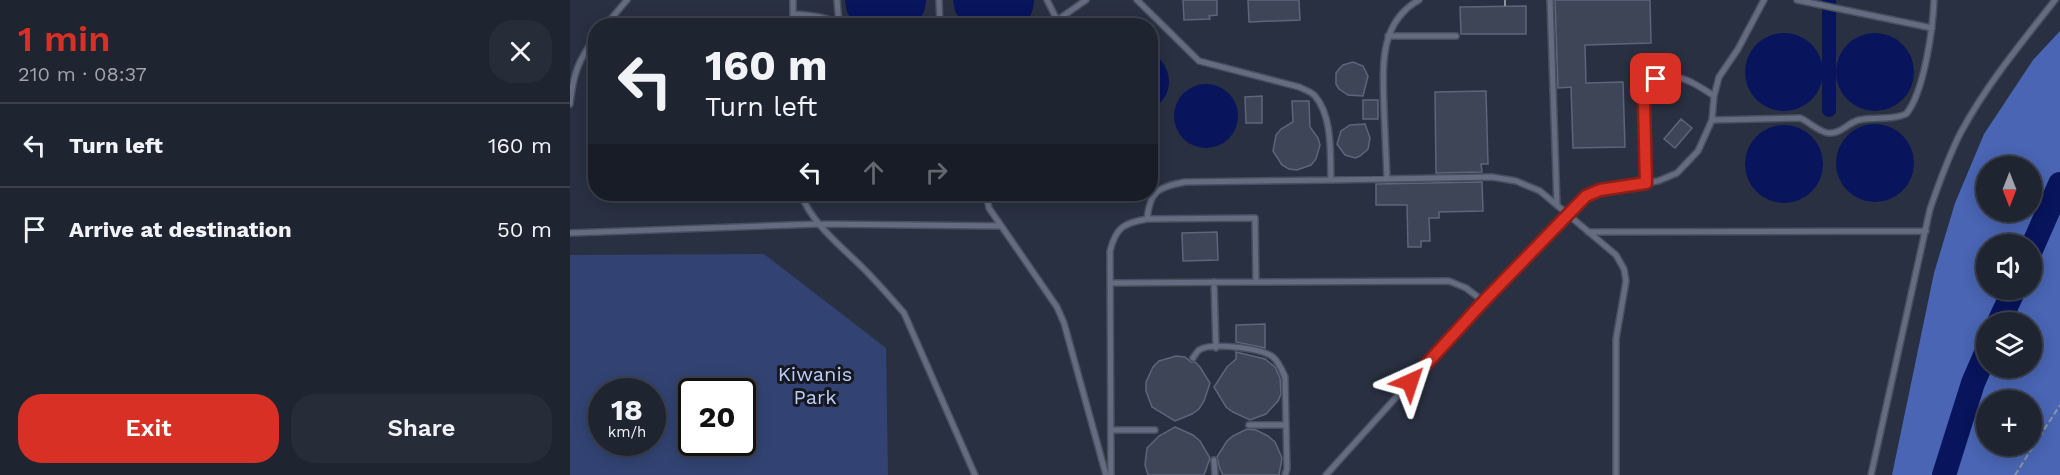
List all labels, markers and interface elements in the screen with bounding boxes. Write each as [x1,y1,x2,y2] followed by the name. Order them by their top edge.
[18,18,110,60] text: 1 min
[489,20,552,83] button: close
[705,41,828,90] text: 160 m
[606,42,684,120] icon: left
[1630,53,1681,104] pin
[18,62,147,86] text: 210 m · 08:37
[1639,62,1672,95] icon: arrive
[705,91,817,123] text: Turn left
[18,129,51,162] icon: left
[69,133,163,158] text: Turn left
[488,133,552,158] text: 160 m
[794,156,827,189] icon: left
[857,156,890,189] icon: ahead
[920,156,953,189] icon: right
[1976,156,2042,222] north arrow
[1976,156,2042,456] map controls
[18,213,51,246] icon: arrive
[69,217,292,242] text: Arrive at destination
[497,217,552,242] text: 50 m
[1976,234,2042,300] button: sound
[1976,312,2042,378] button: layers
[1378,350,1442,414] position arrow
[778,362,852,409] park label: Kiwanis Park
[678,378,756,456] speed limit sign: 20
[1976,390,2042,456] button: +
[611,392,643,427] text: 18
[18,394,279,463] button: Exit
[291,394,552,463] button: Share
[608,423,646,441] text: km/h

